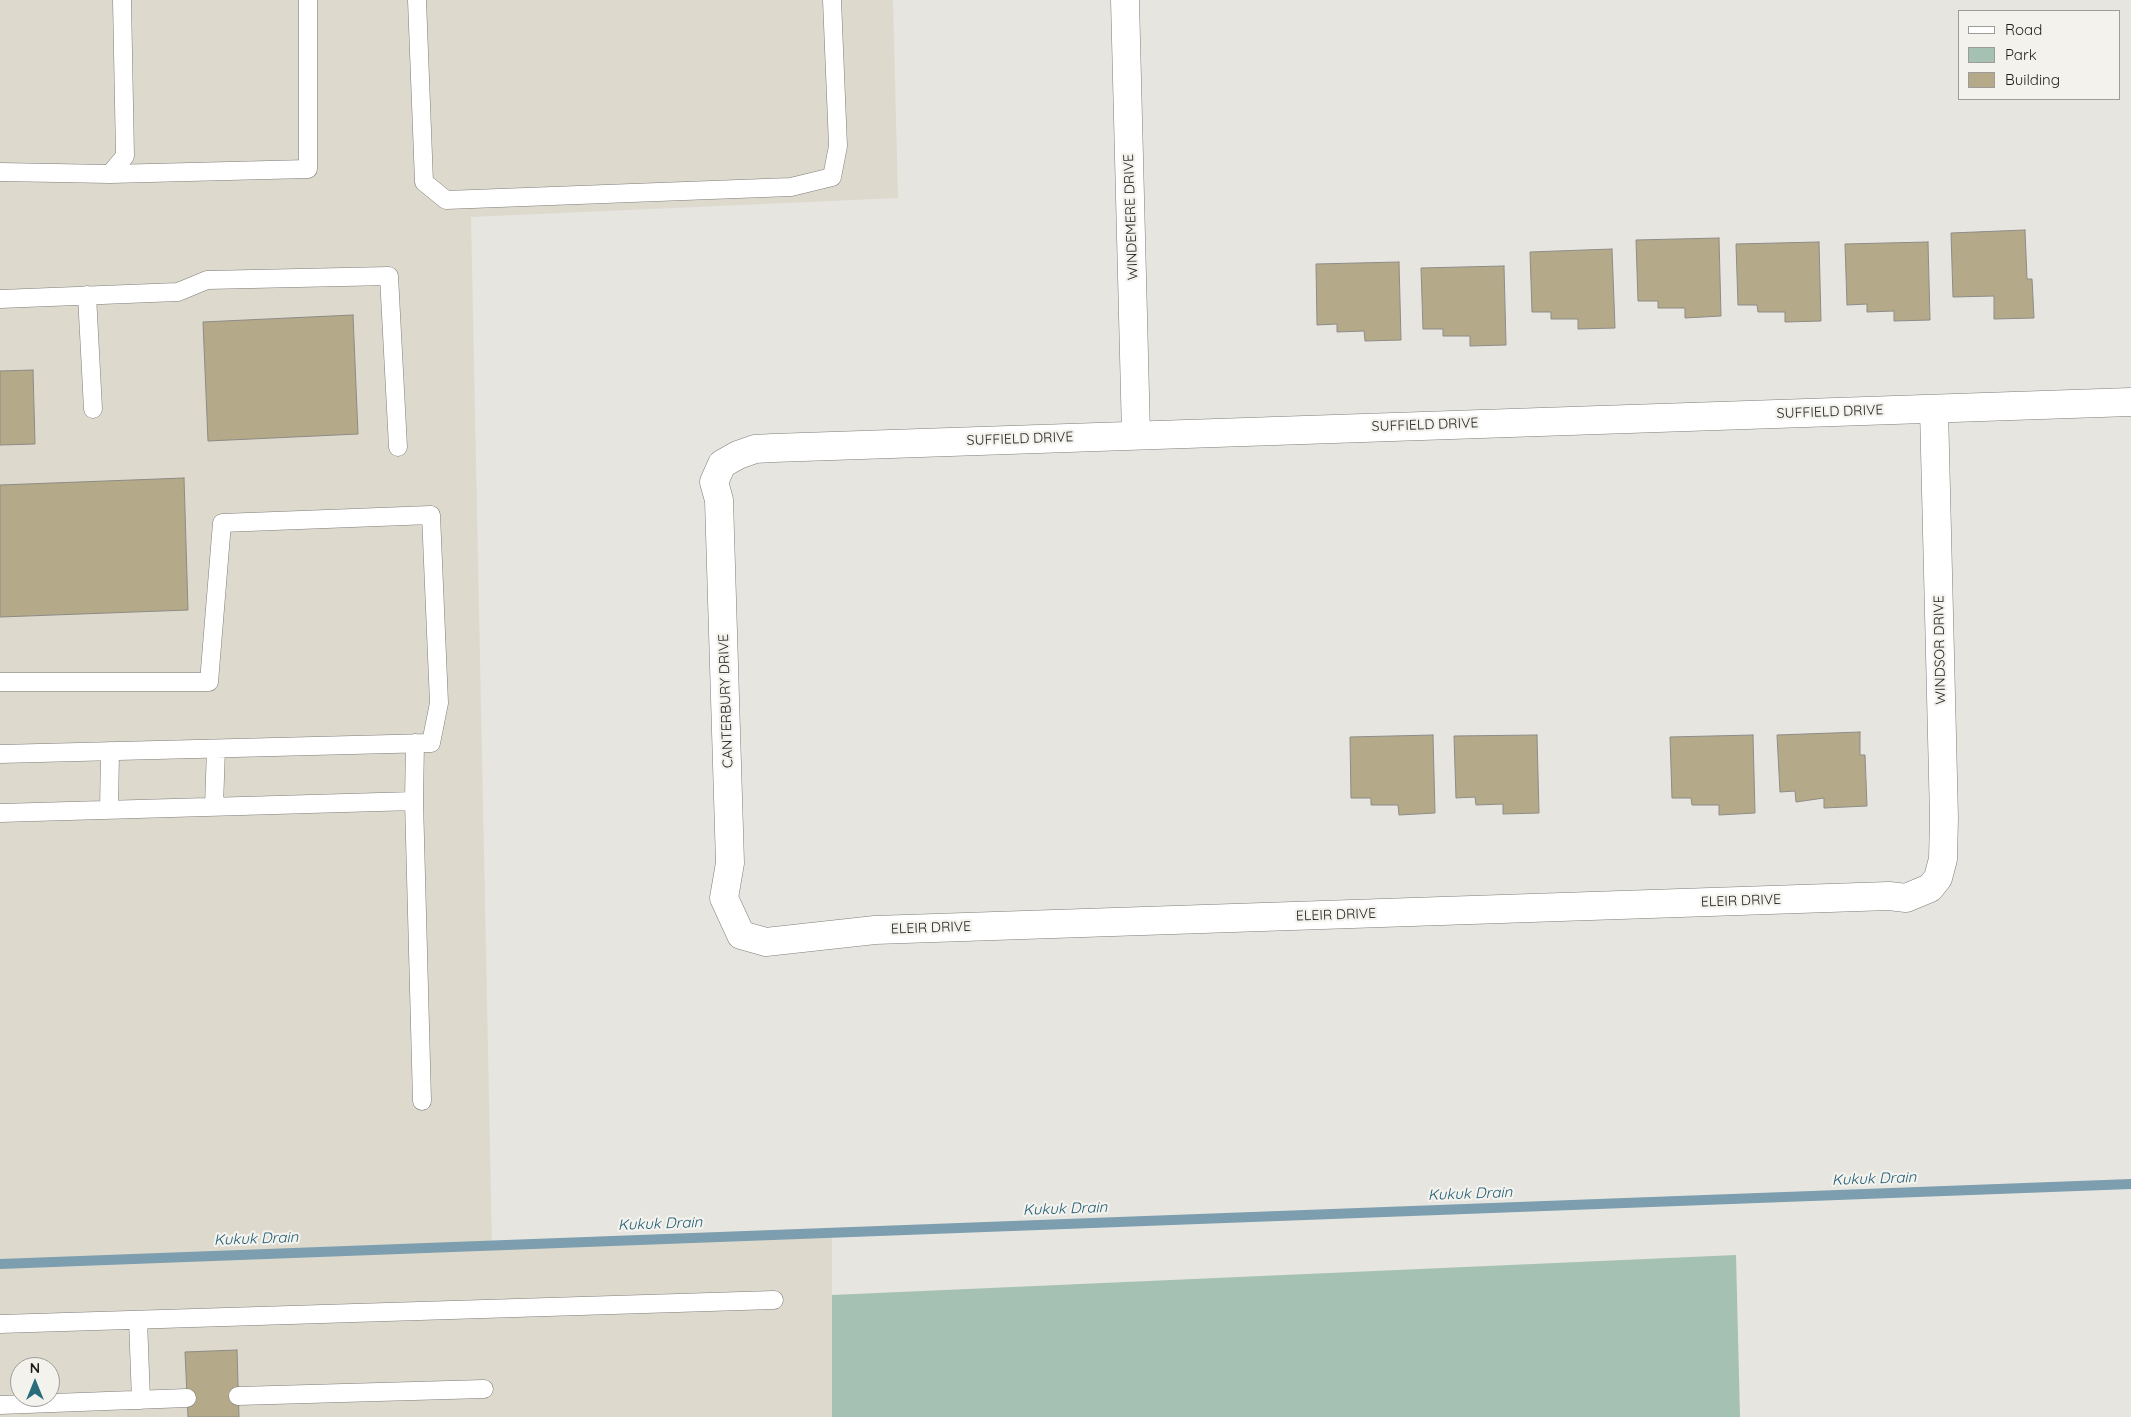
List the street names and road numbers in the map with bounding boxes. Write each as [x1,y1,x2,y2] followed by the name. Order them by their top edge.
[1120,154,1142,280] street label: WINDEMERE DRIVE
[1776,402,1884,422] street label: SUFFIELD DRIVE
[1371,415,1479,435] street label: SUFFIELD DRIVE
[966,429,1074,449] street label: SUFFIELD DRIVE
[1931,595,1949,705] street label: WINDSOR DRIVE
[715,634,737,768] street label: CANTERBURY DRIVE
[1701,891,1781,911] street label: ELEIR DRIVE
[1296,905,1376,925] street label: ELEIR DRIVE
[891,918,971,938] street label: ELEIR DRIVE

